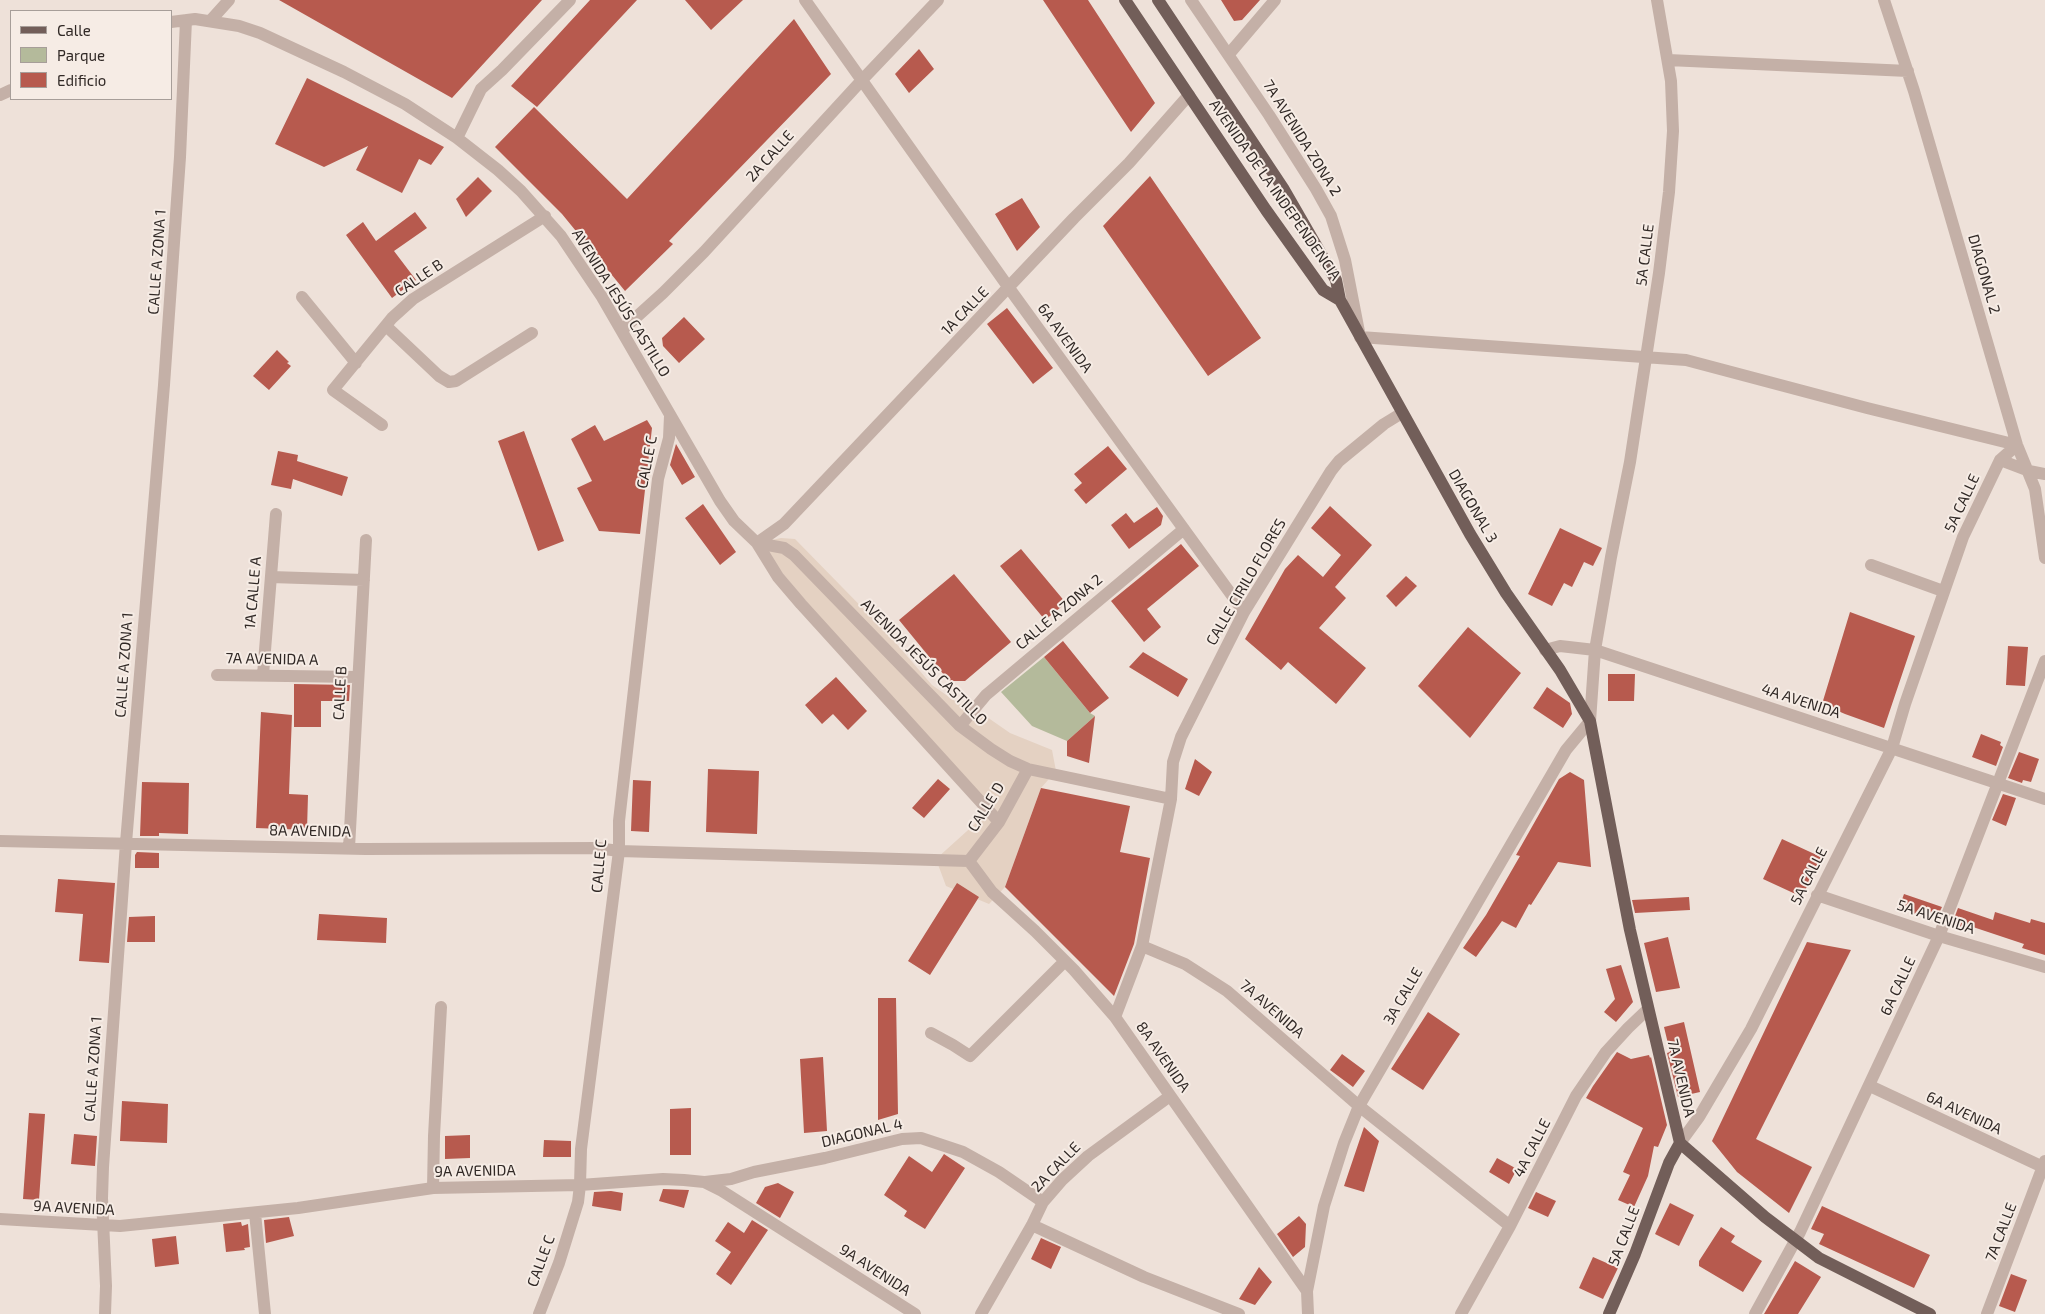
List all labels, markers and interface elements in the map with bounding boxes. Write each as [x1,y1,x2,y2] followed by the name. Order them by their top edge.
[10,10,172,100] legend
[57,21,91,39] text: Calle
[57,46,105,64] text: Parque
[57,71,106,89] text: Edificio
[1259,77,1345,199] street label: 7A AVENIDA ZONA 2
[1205,96,1345,284] street label: AVENIDA DE LA INDEPENDENCIA
[742,127,798,185] street label: 2A CALLE
[144,209,170,315] street label: CALLE A ZONA 1
[1632,223,1658,287] street label: 5A CALLE
[568,226,674,380] street label: AVENIDA JESÚS CASTILLO
[1964,232,2004,316] street label: DIAGONAL 2
[391,255,447,301] street label: CALLE B
[938,283,992,339] street label: 1A CALLE
[1034,300,1096,376] street label: 6A AVENIDA
[633,434,661,490] street label: CALLE C
[1445,466,1501,546] street label: DIAGONAL 3
[1941,471,1983,535] street label: 5A CALLE
[1202,515,1290,649] street label: CALLE CIRILO FLORES
[241,556,265,630] street label: 1A CALLE A
[1012,570,1106,654] street label: CALLE A ZONA 2
[857,595,991,729] street label: AVENIDA JESÚS CASTILLO
[111,612,137,718] street label: CALLE A ZONA 1
[226,649,318,669] street label: 7A AVENIDA A
[330,665,350,721] street label: CALLE B
[1759,680,1843,722] street label: 4A AVENIDA
[964,779,1008,835] street label: CALLE D
[269,821,351,841] street label: 8A AVENIDA
[588,839,610,893] street label: CALLE C
[1787,844,1831,908] street label: 5A CALLE
[1895,896,1977,938] street label: 5A AVENIDA
[1877,954,1919,1018] street label: 6A CALLE
[1380,964,1426,1028] street label: 3A CALLE
[1236,976,1308,1042] street label: 7A AVENIDA
[80,1016,106,1122] street label: CALLE A ZONA 1
[1132,1018,1194,1096] street label: 8A AVENIDA
[1663,1037,1699,1119] street label: 7A AVENIDA
[1923,1088,2005,1138] street label: 6A AVENIDA
[820,1115,904,1151] street label: DIAGONAL 4
[1510,1116,1554,1180] street label: 4A CALLE
[1028,1138,1084,1196] street label: 2A CALLE
[434,1161,516,1181] street label: 9A AVENIDA
[33,1197,115,1219] street label: 9A AVENIDA
[1982,1200,2020,1264] street label: 7A CALLE
[1604,1204,1644,1268] street label: 5A CALLE
[523,1233,559,1289] street label: CALLE C
[836,1240,914,1300] street label: 9A AVENIDA

